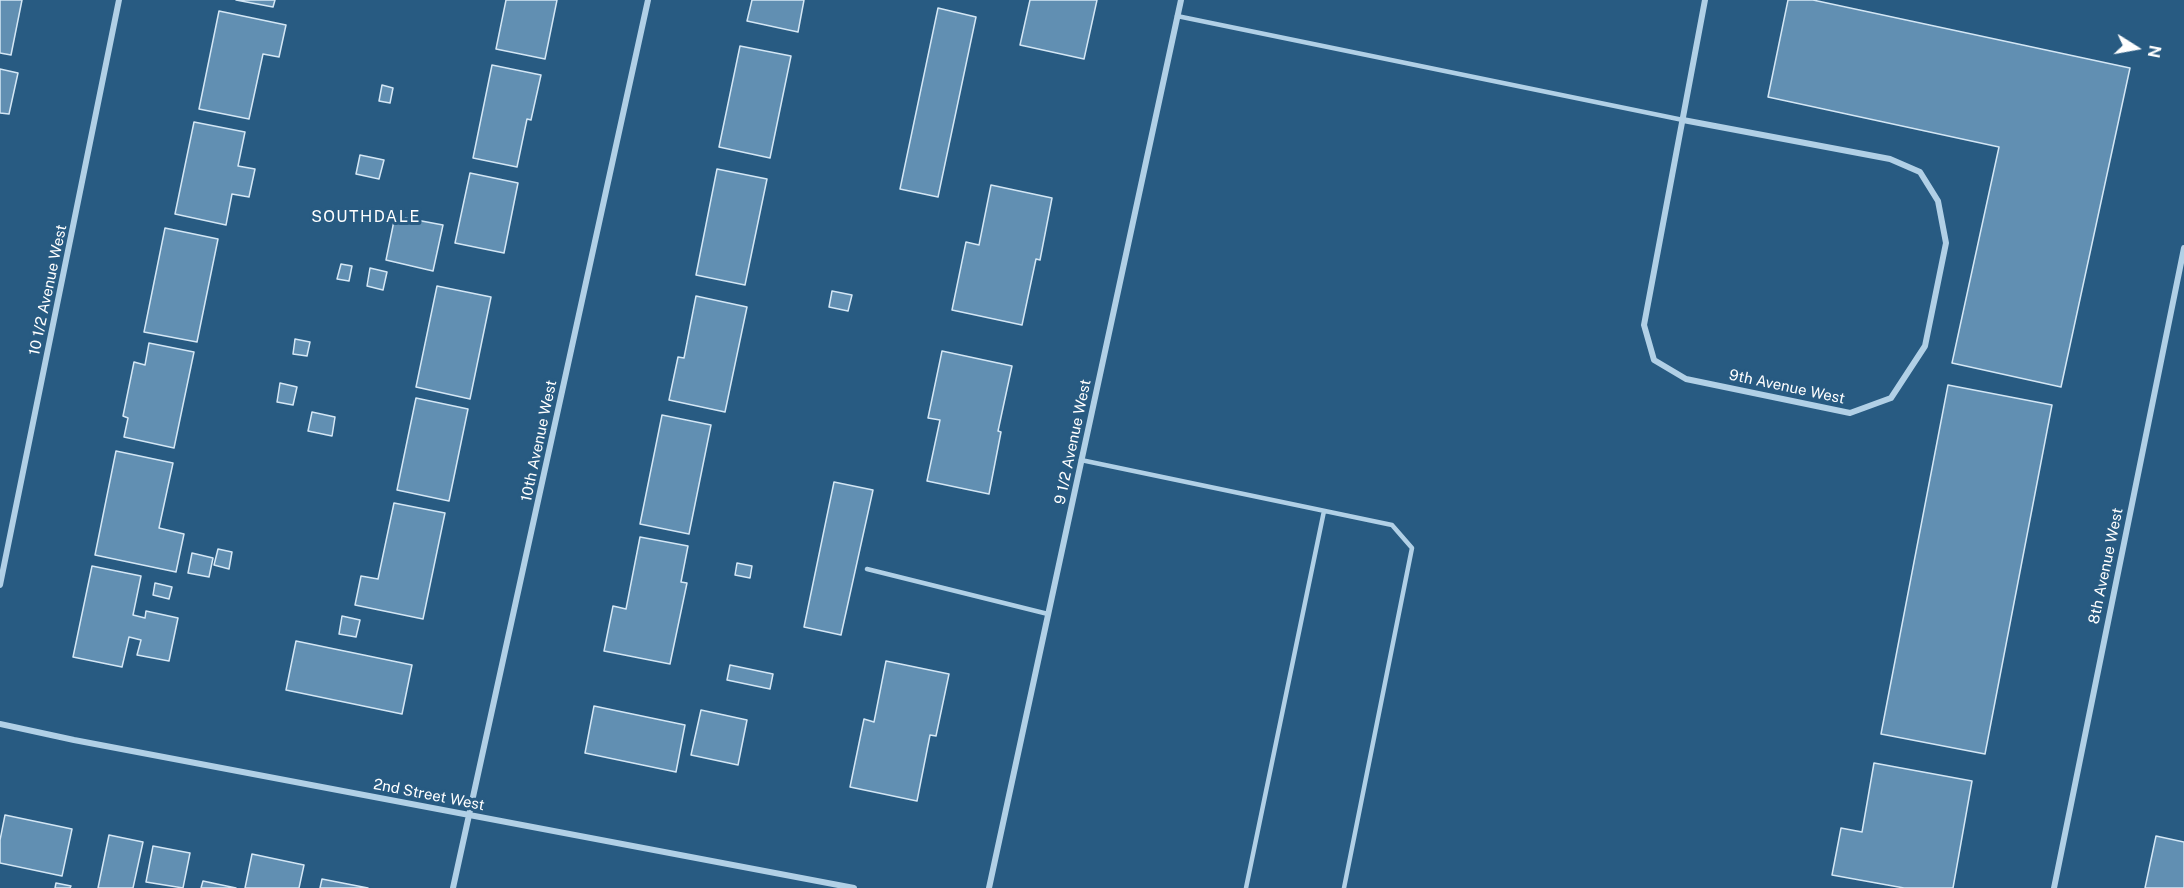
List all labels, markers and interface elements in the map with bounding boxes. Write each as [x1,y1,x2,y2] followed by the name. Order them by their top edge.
[2106,18,2166,78] north arrow
[2144,44,2165,59] text: N
[311,207,421,227] district label: SOUTHDALE
[25,223,71,357] street label: 10 1/2 Avenue West
[1727,366,1847,408] street label: 9th Avenue West
[1051,378,1095,506] street label: 9 1/2 Avenue West
[517,379,561,503] street label: 10th Avenue West
[2085,506,2127,626] street label: 8th Avenue West
[372,775,486,815] street label: 2nd Street West

